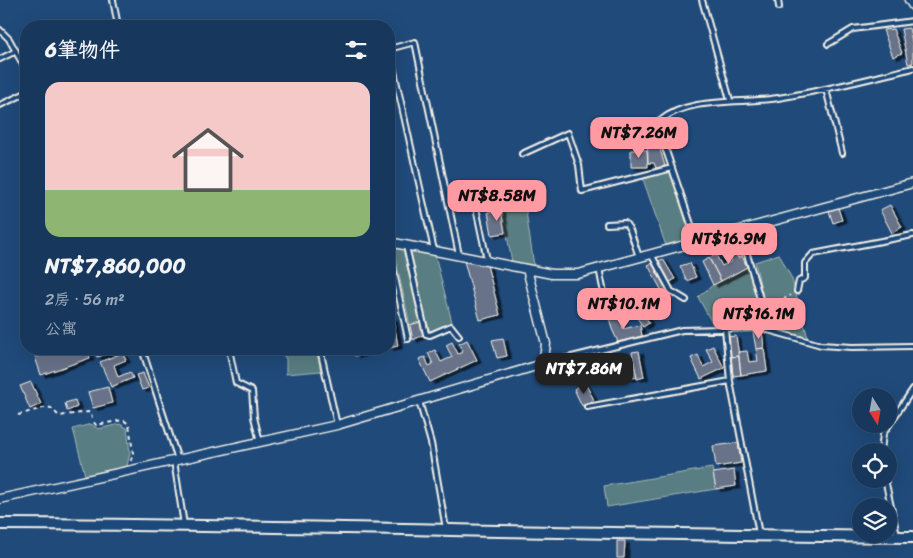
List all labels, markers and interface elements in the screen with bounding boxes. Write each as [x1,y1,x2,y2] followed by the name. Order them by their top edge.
[45,31,120,69] text: 6筆物件
[342,36,370,64] icon: filters
[163,115,253,205] icon: home
[587,116,691,159] pin: NT$7.26M
[601,118,677,147] text: NT$7.26M
[445,180,549,222] pin: NT$8.58M
[458,181,536,210] text: NT$8.58M
[677,222,781,265] pin: NT$16.9M
[692,224,766,253] text: NT$16.9M
[45,247,186,285] text: NT$7,860,000
[45,285,124,314] text: 2房 · 56 m²
[572,288,676,330] pin: NT$10.1M
[588,289,660,318] text: NT$10.1M
[707,298,811,340] pin: NT$16.1M
[724,299,794,328] text: NT$16.1M
[45,314,77,343] text: 公寓
[532,352,636,395] pin: NT$7.86M
[546,354,622,383] text: NT$7.86M
[852,388,898,432] north arrow
[852,388,897,543] map controls
[852,443,897,488] button: locate
[852,498,897,543] button: layers

